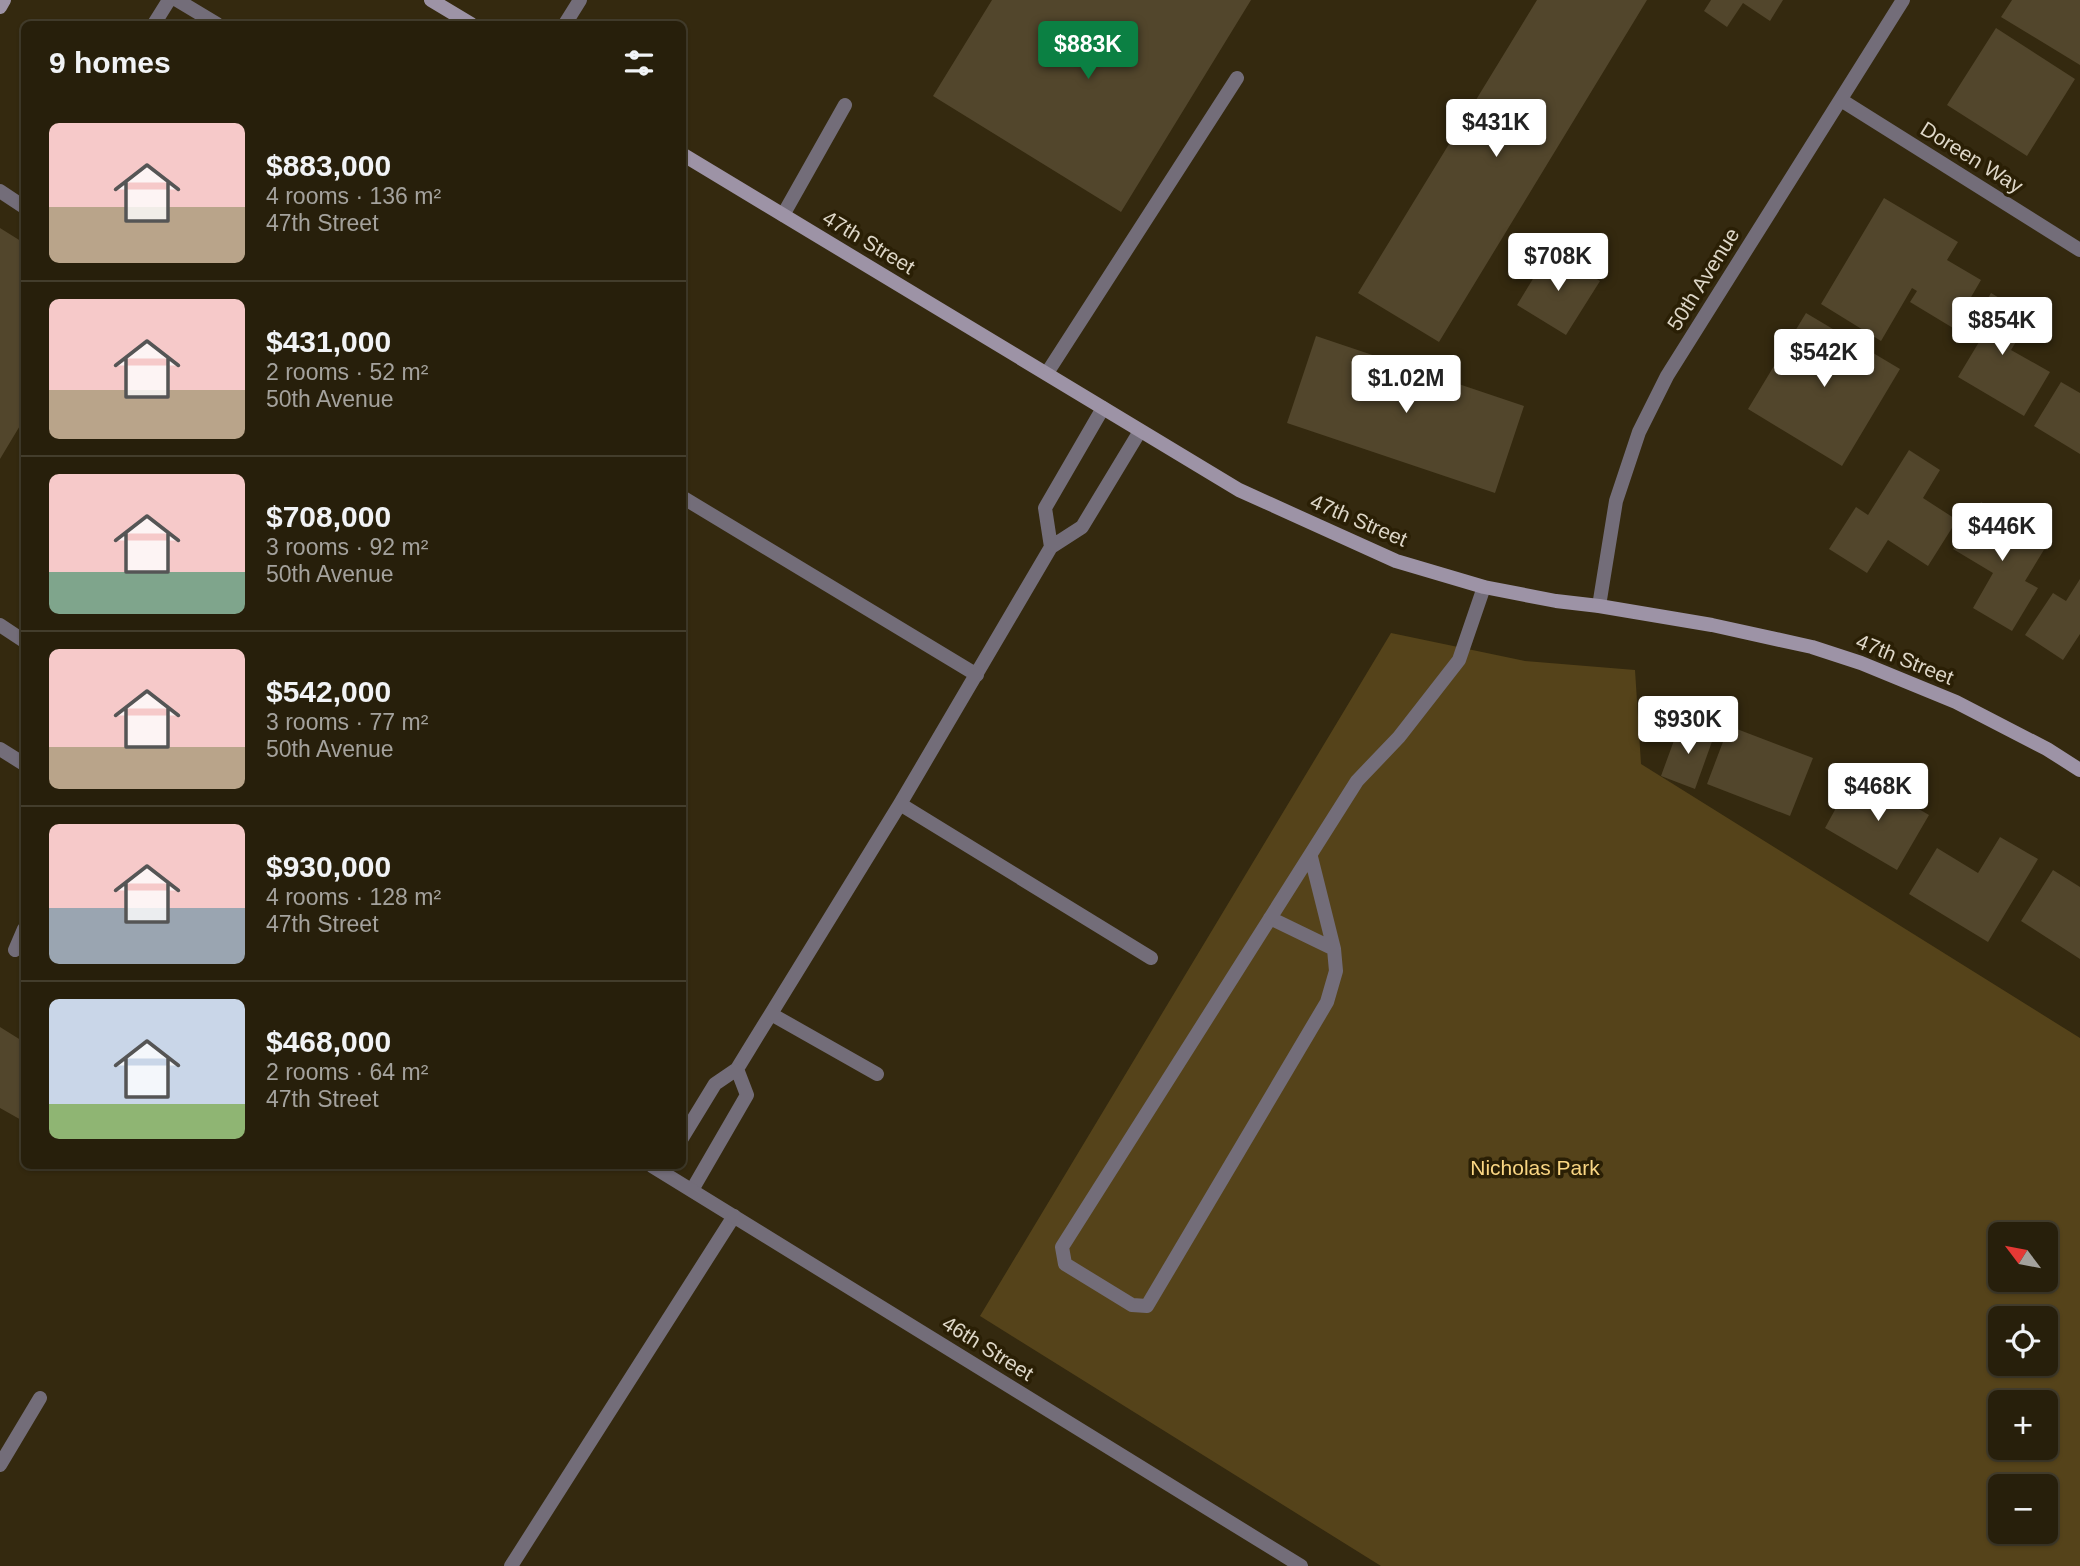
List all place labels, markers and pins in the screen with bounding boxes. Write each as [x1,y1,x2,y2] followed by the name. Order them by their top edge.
[1039,22,1137,81] pin: $883K
[1447,100,1545,159] pin: $431K
[1509,233,1607,293] pin: $708K
[1953,298,2051,357] pin: $854K
[1775,330,1873,389] pin: $542K
[1349,356,1463,415] pin: $1.02M
[1953,504,2051,563] pin: $446K
[1639,696,1737,756] pin: $930K
[1829,764,1927,823] pin: $468K

